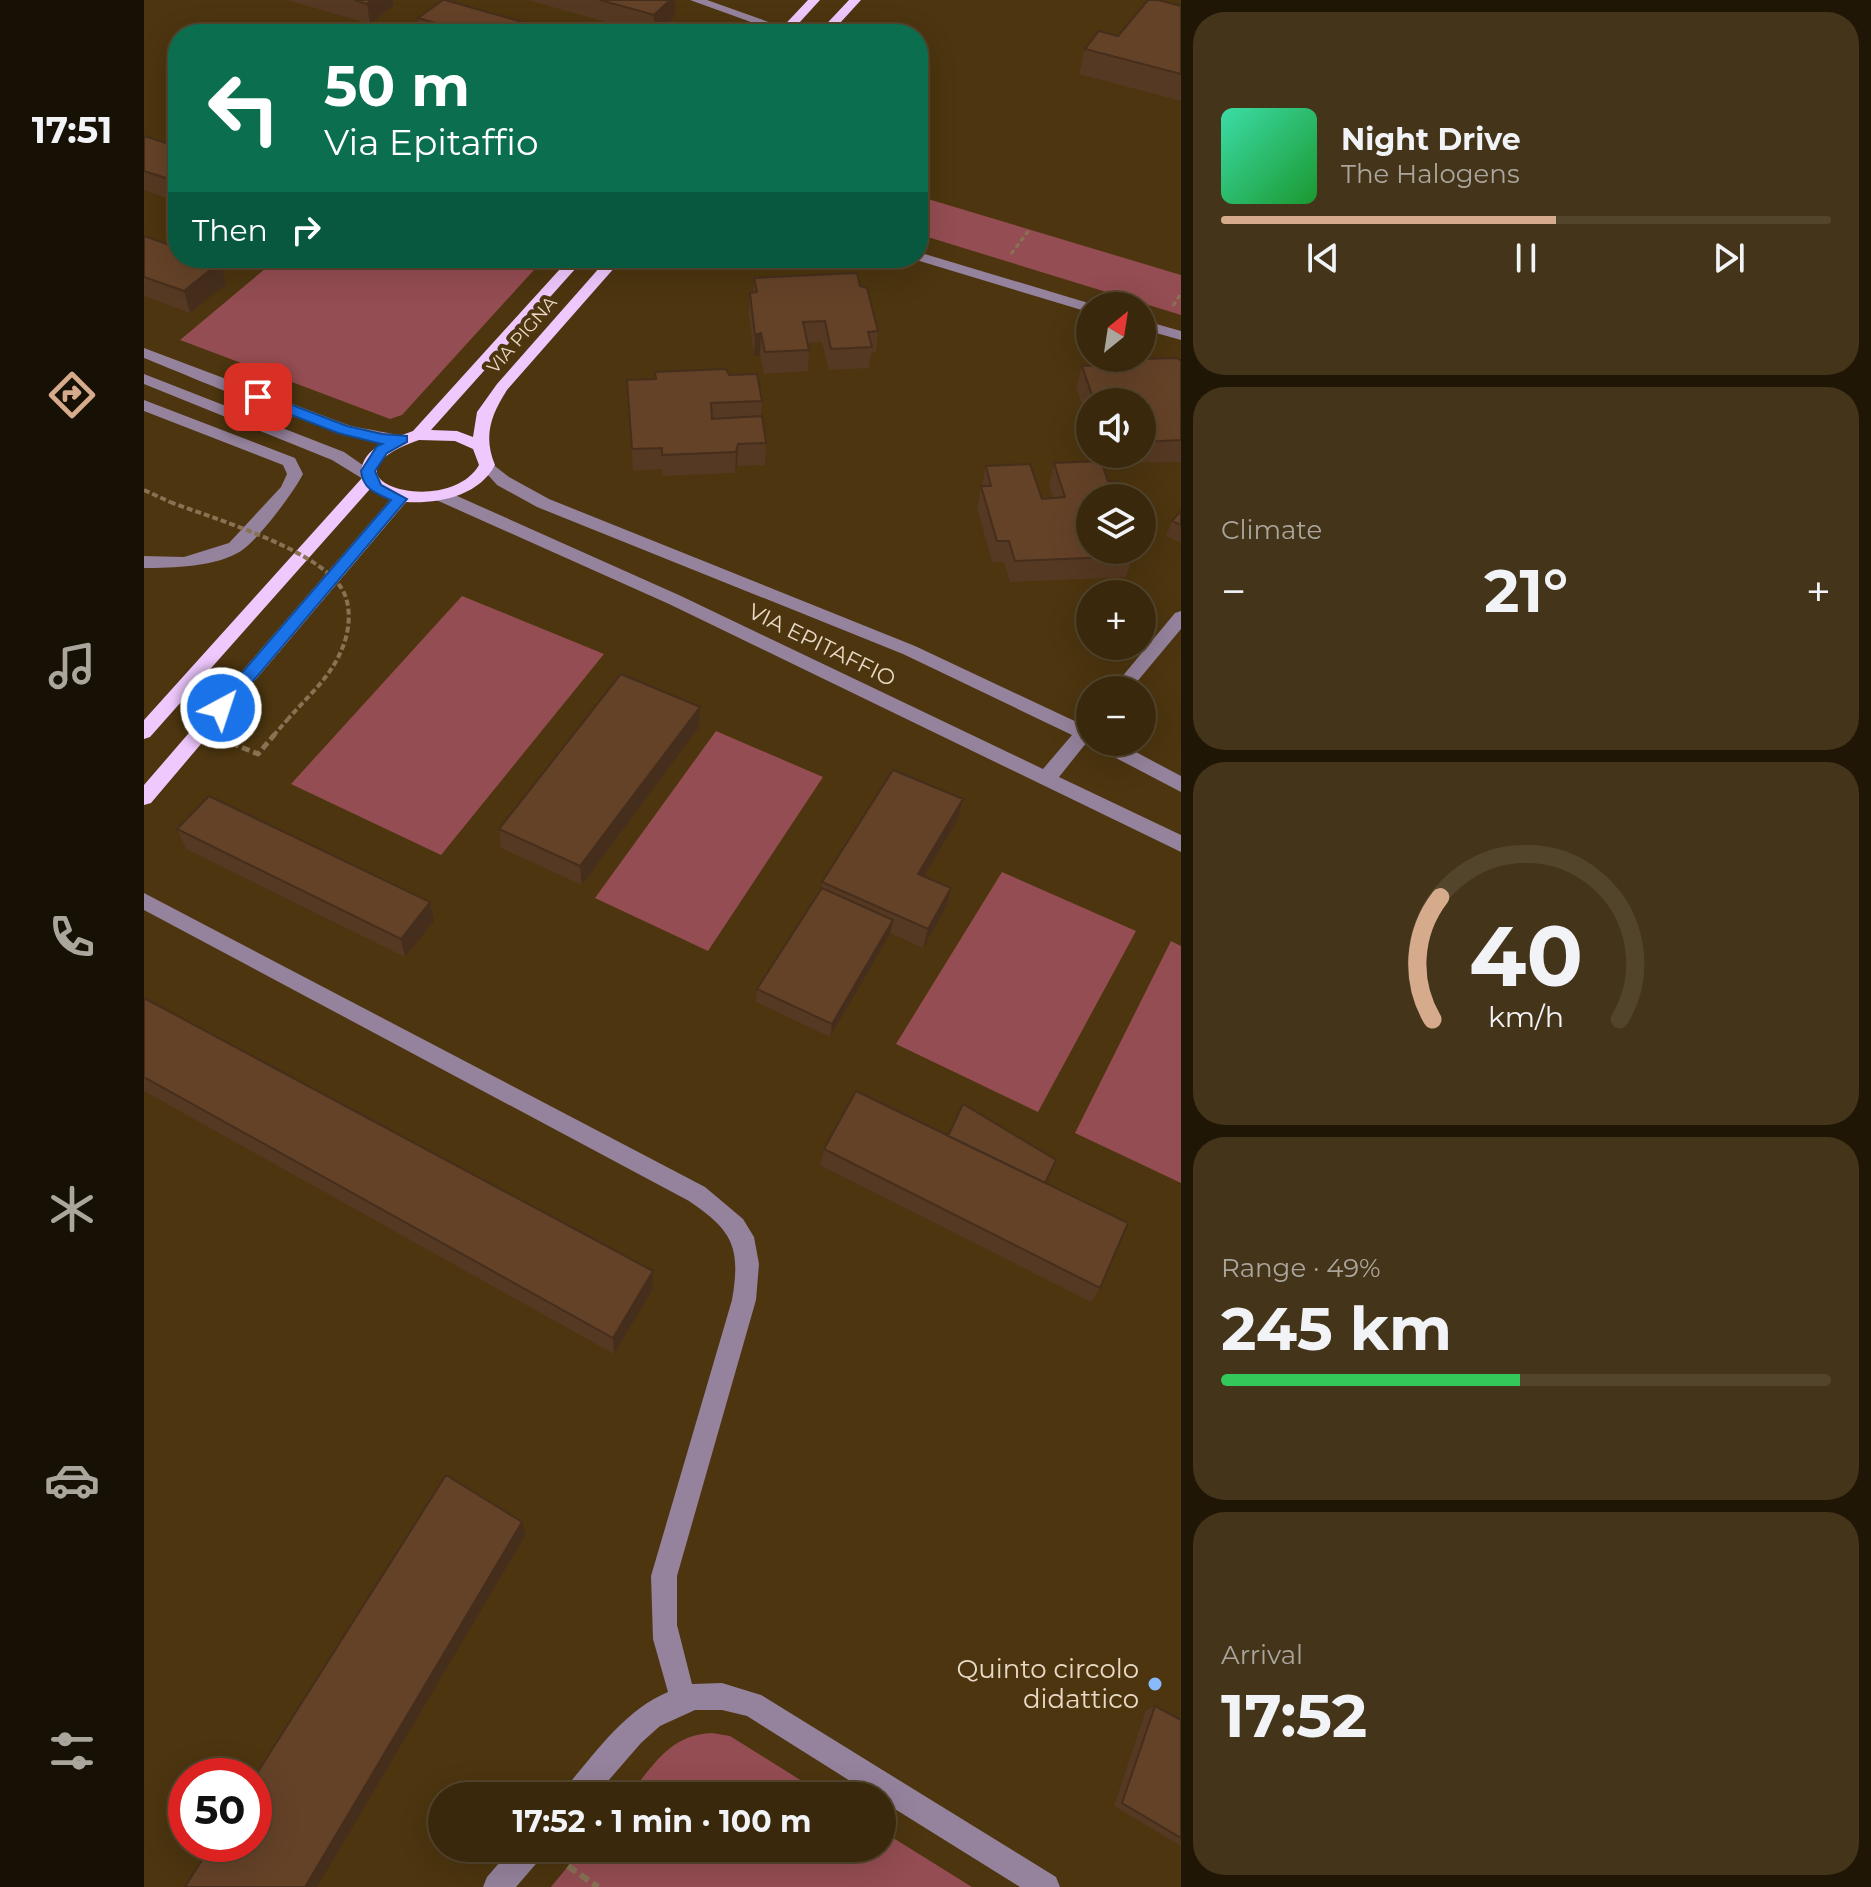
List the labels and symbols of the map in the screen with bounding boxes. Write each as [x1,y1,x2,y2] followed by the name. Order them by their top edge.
[483,292,562,378] street label: VIA PIGNA
[1076,292,1156,372] north arrow
[224,363,292,431] pin
[744,598,900,692] street label: VIA EPITAFFIO
[179,666,263,750] position arrow
[956,1653,1139,1715] place label: Quinto circolo didattico
[1146,1675,1164,1693] marker: Quinto circolo didattico
[168,1758,272,1862] speed limit sign: 50

